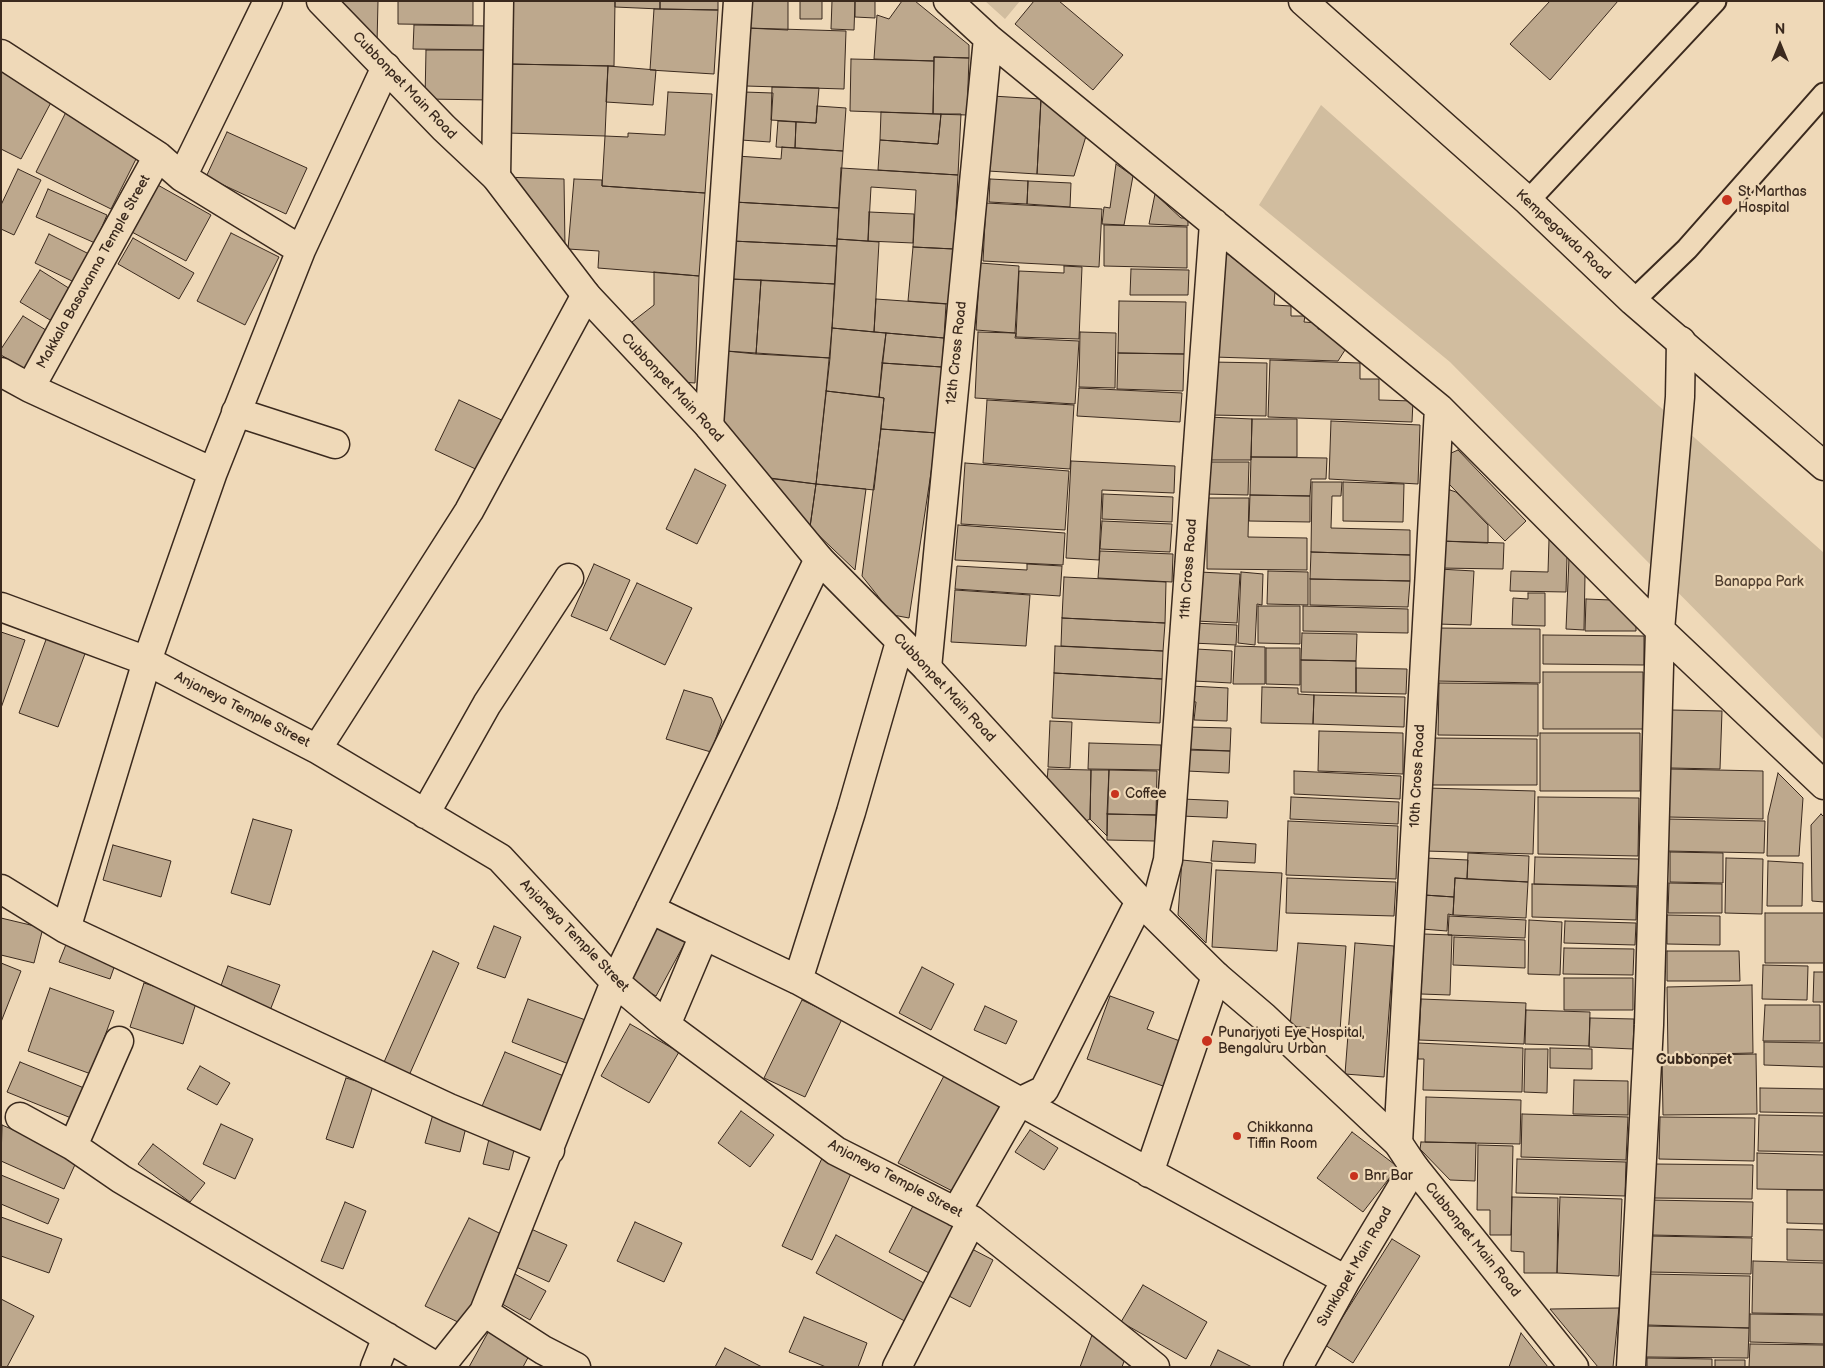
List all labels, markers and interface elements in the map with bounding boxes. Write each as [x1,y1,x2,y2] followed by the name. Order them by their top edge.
[1755,20,1805,70] north arrow
[1775,21,1785,38] text: N
[348,29,460,143] street label: Cubbonpet Main Road
[34,172,154,372] street label: Makkala Basavanna Temple Street
[1738,184,1807,216] place label: St Marthas Hospital
[1512,187,1614,283] street label: Kempegowda Road
[1720,193,1734,207] marker: St Marthas Hospital
[943,301,971,405] street label: 12th Cross Road
[617,330,727,446] street label: Cubbonpet Main Road
[1177,518,1201,620] street label: 11th Cross Road
[1714,574,1804,590] park label: Banappa Park
[889,630,999,746] street label: Cubbonpet Main Road
[171,668,313,752] street label: Anjaneya Temple Street
[1407,724,1429,828] street label: 10th Cross Road
[1125,786,1167,802] place label: Coffee
[1109,788,1121,800] marker: Coffee
[516,876,632,996] street label: Anjaneya Temple Street
[1218,1025,1365,1058] place label: Punarjyoti Eye Hospital, Bengaluru Urban
[1200,1034,1214,1048] marker: Punarjyoti Eye Hospital, Bengaluru Urban
[1656,1051,1732,1069] district label: Cubbonpet
[1247,1120,1317,1152] place label: Chikkanna Tiffin Room
[1231,1130,1243,1142] marker: Chikkanna Tiffin Room
[825,1136,965,1222] street label: Anjaneya Temple Street
[1364,1168,1413,1184] place label: Bnr Bar
[1348,1170,1360,1182] marker: Bnr Bar
[1421,1179,1523,1301] street label: Cubbonpet Main Road
[1314,1204,1396,1330] street label: Sunklapet Main Road

